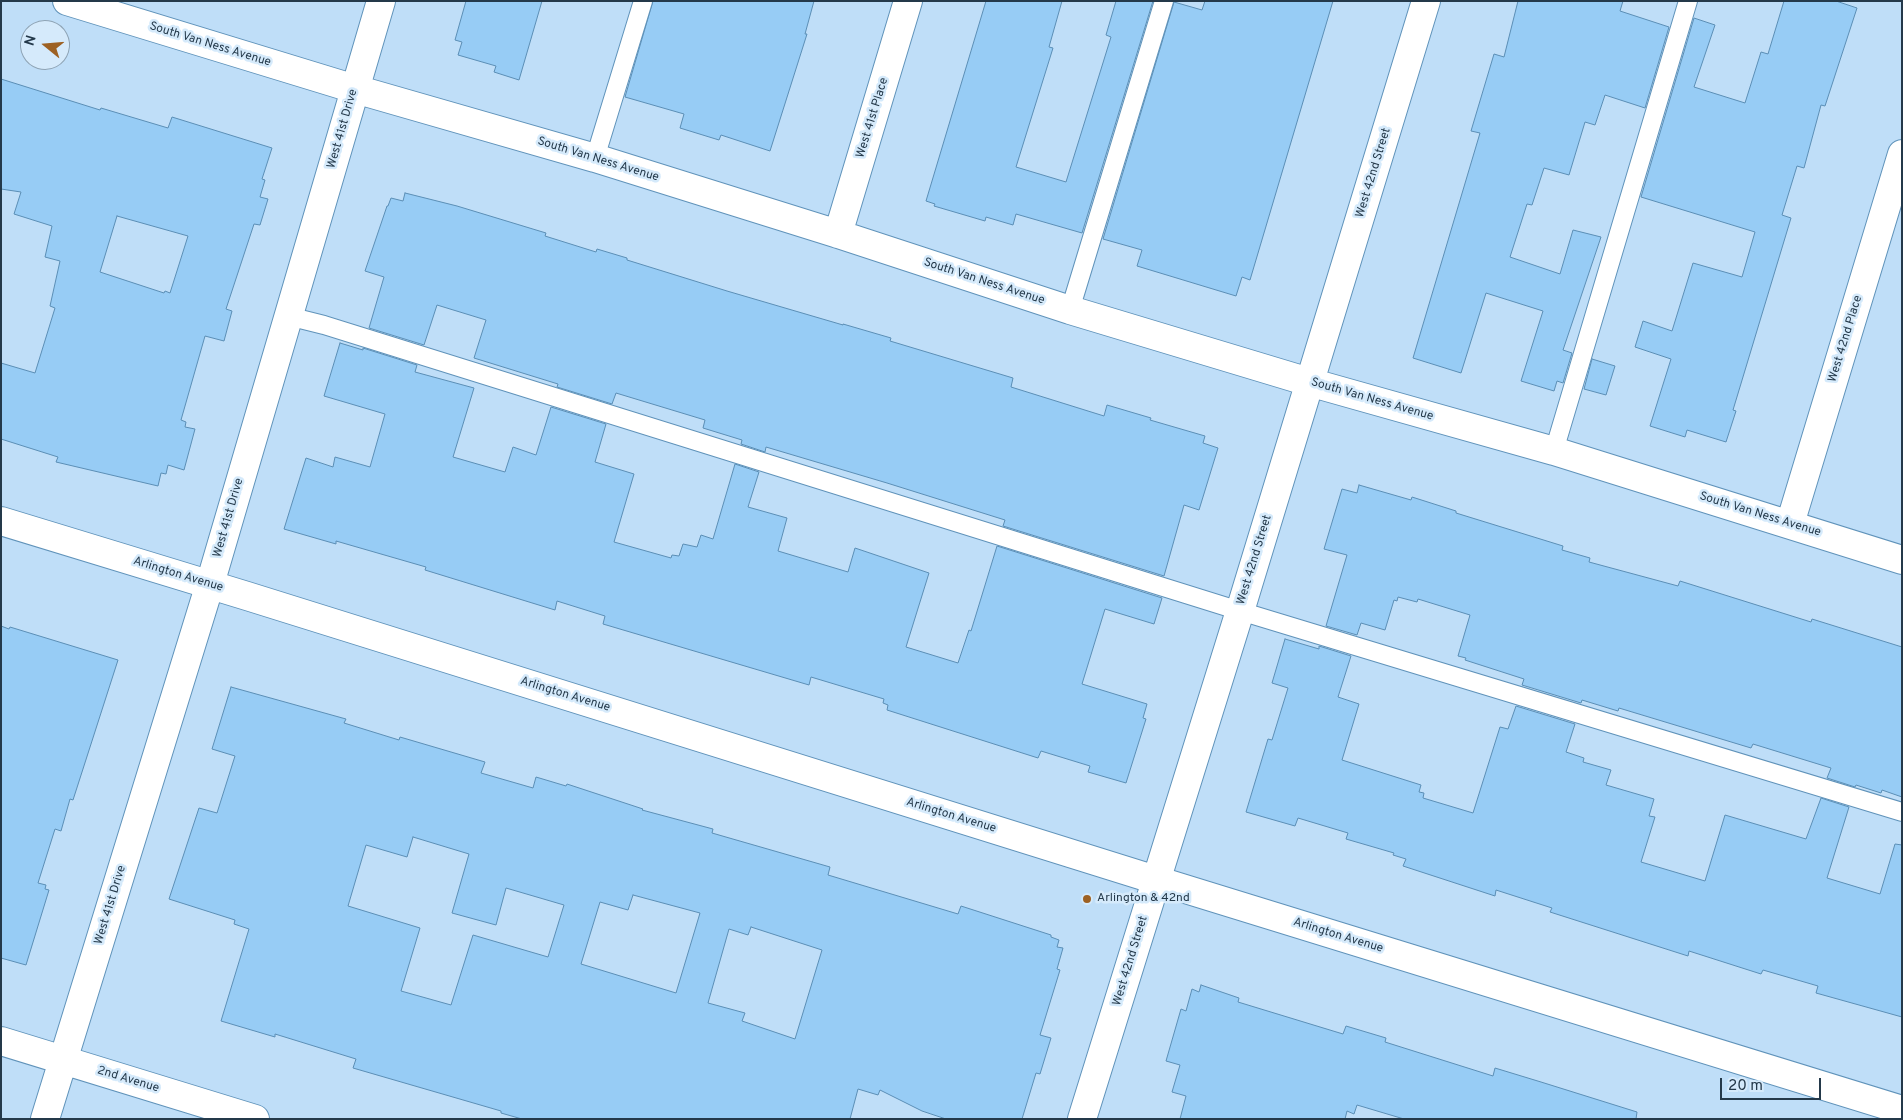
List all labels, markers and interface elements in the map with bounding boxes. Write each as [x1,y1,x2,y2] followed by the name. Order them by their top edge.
[20,20,70,70] north arrow
[147,20,273,70] street label: South Van Ness Avenue
[22,33,41,48] text: N
[854,76,892,160] street label: West 41st Place
[325,88,361,170] street label: West 41st Drive
[1353,126,1395,220] street label: West 42nd Street
[535,135,661,185] street label: South Van Ness Avenue
[922,256,1046,308] street label: South Van Ness Avenue
[1826,294,1866,384] street label: West 42nd Place
[1309,376,1435,424] street label: South Van Ness Avenue
[211,477,247,559] street label: West 41st Drive
[1697,490,1823,540] street label: South Van Ness Avenue
[1234,513,1276,607] street label: West 42nd Street
[131,554,225,596] street label: Arlington Avenue
[518,674,612,716] street label: Arlington Avenue
[904,795,998,837] street label: Arlington Avenue
[92,864,130,946] street label: West 41st Drive
[1097,892,1190,906] place label: Arlington & 42nd
[1081,893,1093,905] marker: Arlington & 42nd
[1110,914,1152,1008] street label: West 42nd Street
[1291,915,1385,957] street label: Arlington Avenue
[95,1064,161,1096] street label: 2nd Avenue
[1723,1068,1824,1100] scale bar
[1728,1077,1763,1096] text: 20 m

